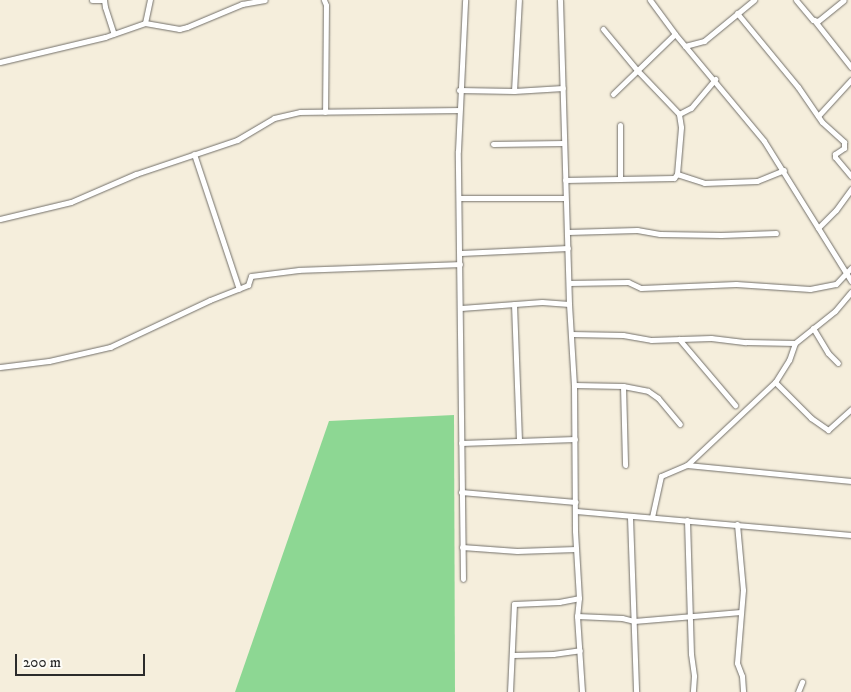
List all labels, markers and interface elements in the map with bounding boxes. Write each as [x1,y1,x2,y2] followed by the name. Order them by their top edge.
[18,644,148,676] scale bar
[23,653,61,672] text: 200 m

